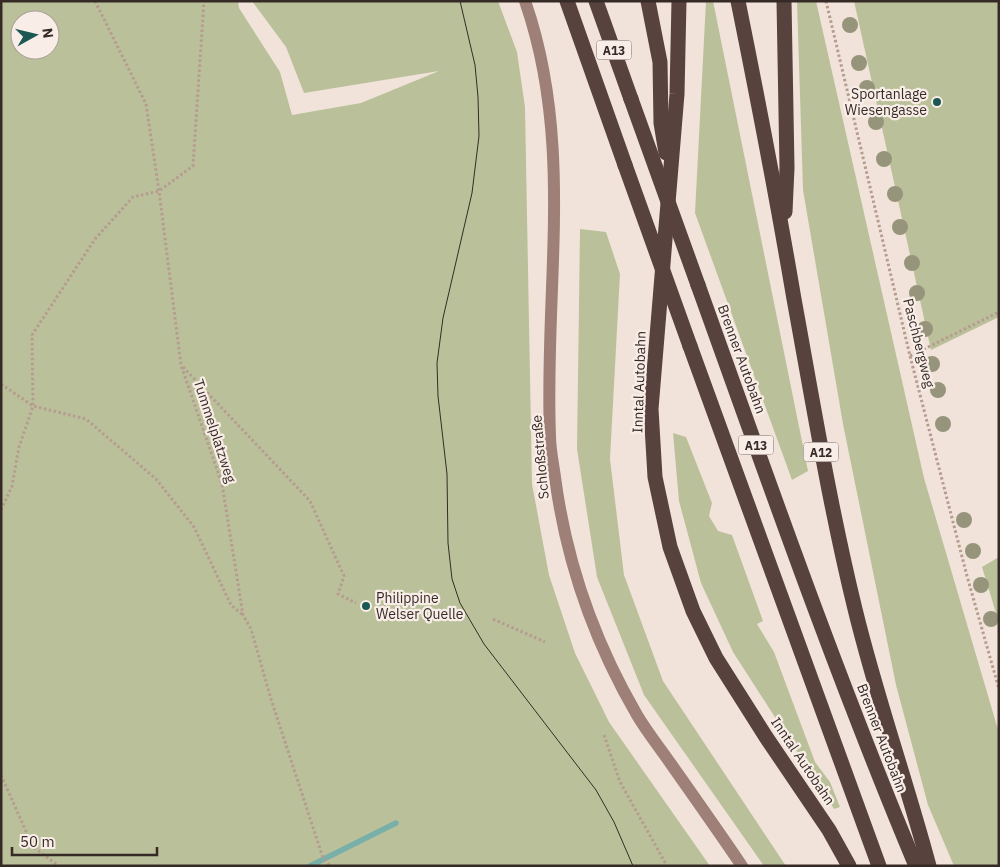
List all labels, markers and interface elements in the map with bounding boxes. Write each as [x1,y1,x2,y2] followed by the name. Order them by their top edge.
[10,10,60,60] north arrow
[38,27,57,39] text: N
[596,40,632,60] road number: A13
[845,85,927,119] place label: Sportanlage Wiesengasse
[931,96,943,108] marker: Sportanlage Wiesengasse
[899,296,939,390] street label: Paschbergweg
[714,302,770,416] street label: Brenner Autobahn
[628,331,650,433] street label: Inntal Autobahn
[190,377,240,486] street label: Tummelplatzweg
[527,414,553,500] street label: Schloßstraße
[738,436,774,454] road number: A13
[804,442,838,462] road number: A12
[376,589,464,623] place label: Philippine Welser Quelle
[360,600,372,612] marker: Philippine Welser Quelle
[853,681,911,795] street label: Brenner Autobahn
[767,714,839,808] street label: Inntal Autobahn
[12,824,158,856] scale bar
[20,832,55,851] text: 50 m

